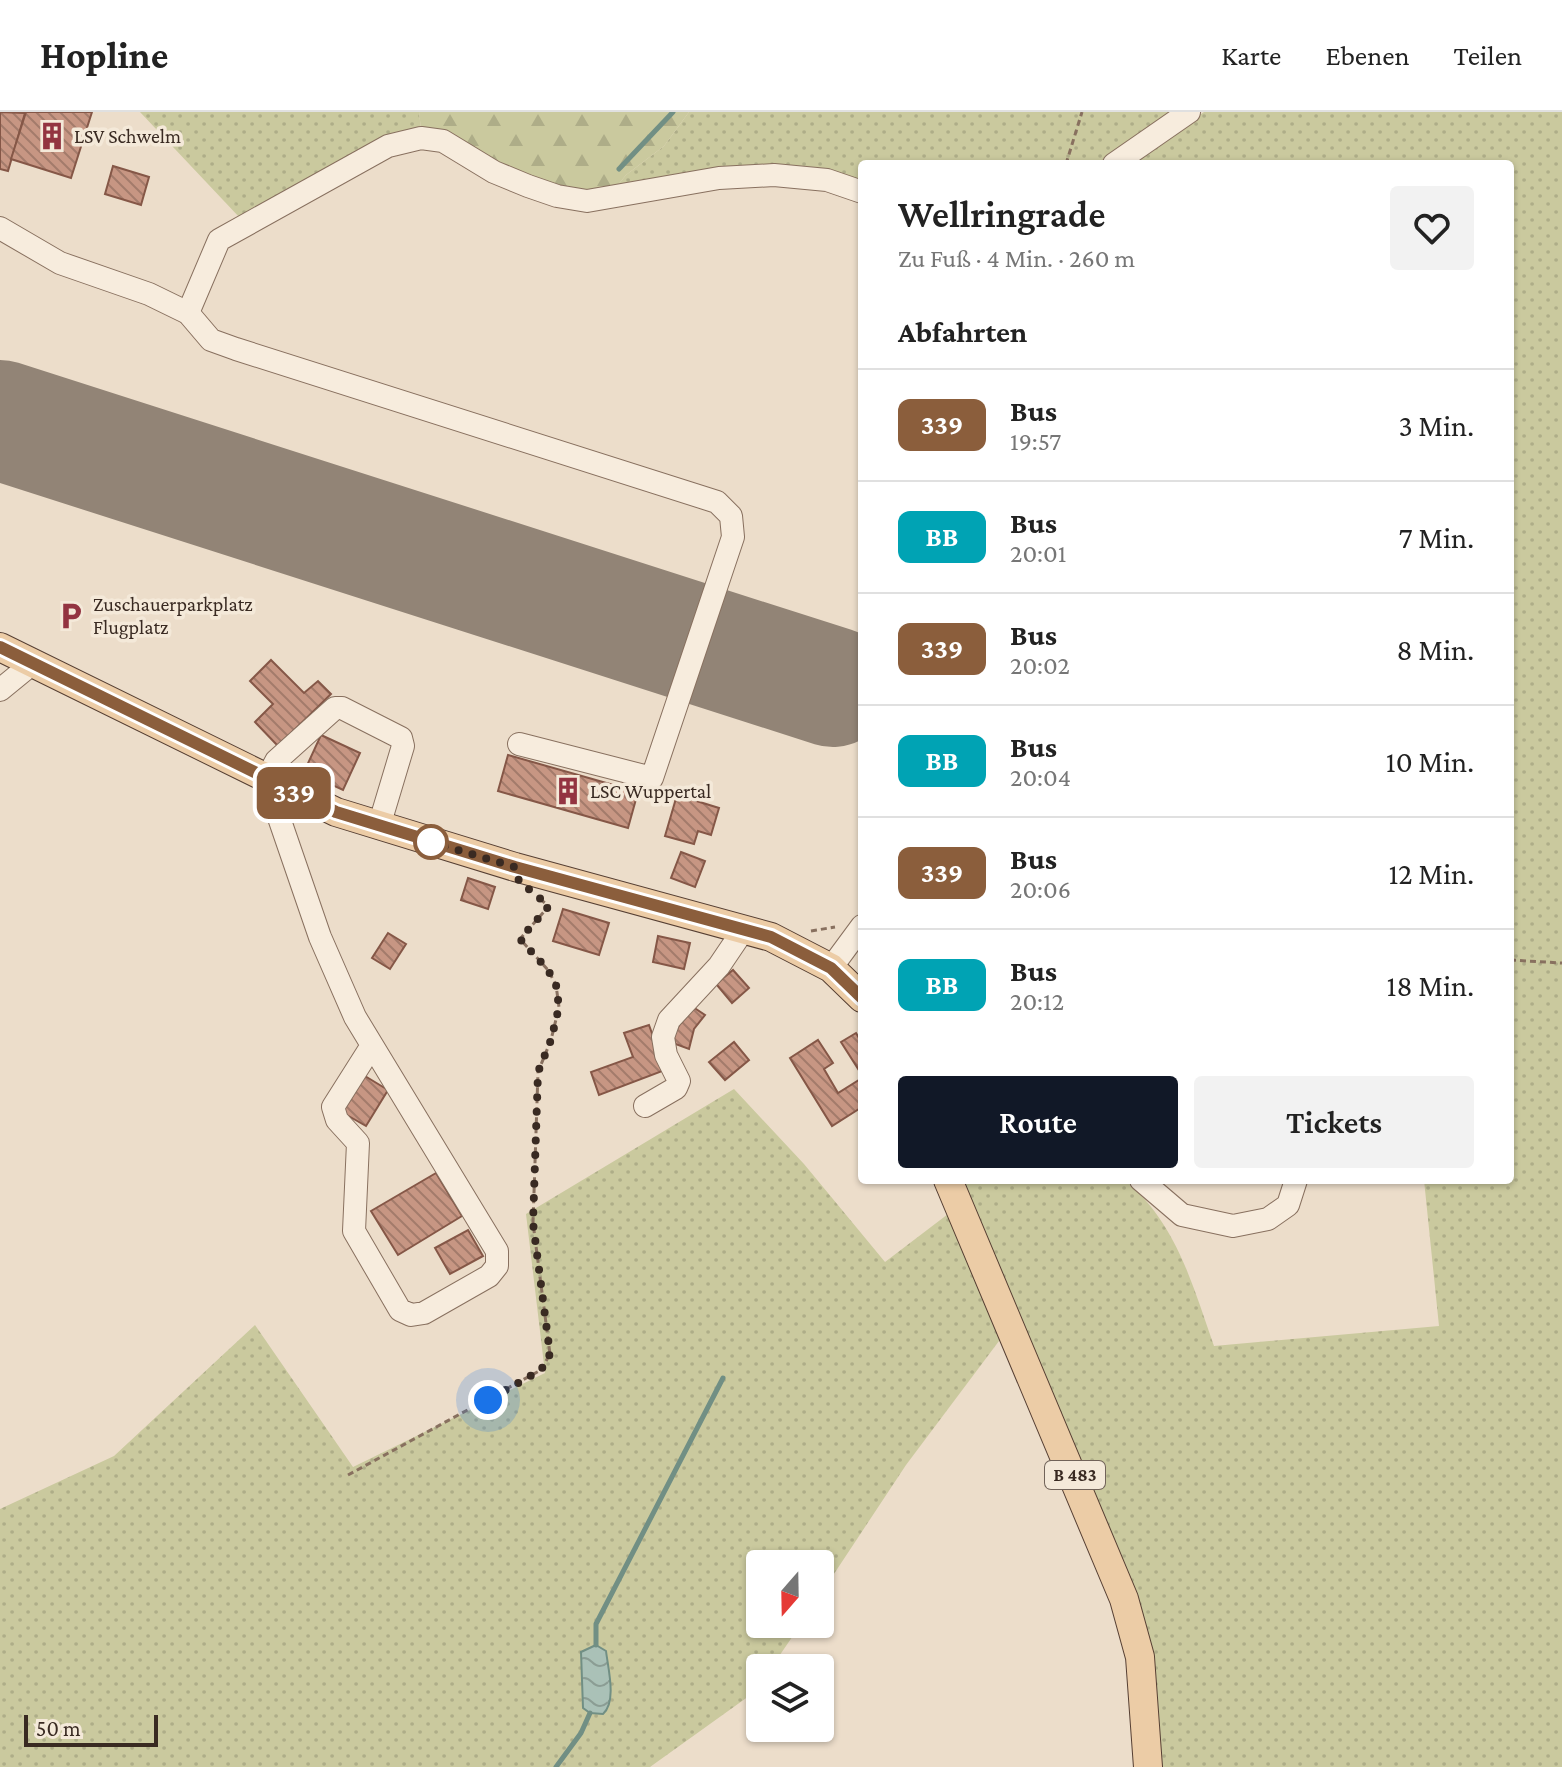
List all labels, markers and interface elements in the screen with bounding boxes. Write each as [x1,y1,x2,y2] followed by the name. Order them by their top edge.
[40,34,168,76] text: Hopline
[1221,40,1281,71] text: Karte
[1325,40,1410,71] text: Ebenen
[1454,40,1522,71] text: Teilen
[37,121,67,151] building icon: LSV Schwelm
[74,125,181,147] place label: LSV Schwelm
[1390,186,1474,270] button: heart
[898,193,1105,235] text: Wellringrade
[898,244,1135,273] text: Zu Fuß · 4 Min. · 260 m
[898,315,1027,348] text: Abfahrten
[1010,394,1057,427] text: Bus
[921,409,963,440] text: 339
[1398,409,1474,442] text: 3 Min.
[1010,427,1061,456] text: 19:57
[1010,506,1057,539] text: Bus
[926,521,958,552] text: BB
[1399,521,1474,554] text: 7 Min.
[1010,539,1066,568] text: 20:01
[93,593,253,639] place label: Zuschauerparkplatz Flugplatz
[56,601,86,631] parking icon: Zuschauerparkplatz Flugplatz
[1010,618,1057,651] text: Bus
[921,633,963,664] text: 339
[1397,633,1474,666] text: 8 Min.
[1010,651,1070,680] text: 20:02
[1010,730,1057,763] text: Bus
[926,745,958,776] text: BB
[1386,745,1474,778] text: 10 Min.
[1010,763,1071,792] text: 20:04
[248,767,340,819] line badge: 339
[553,776,583,806] building icon: LSC Wuppertal
[273,777,315,808] text: 339
[590,780,711,803] place label: LSC Wuppertal
[414,825,448,859] unlabelled marker
[1010,842,1057,875] text: Bus
[921,857,963,888] text: 339
[1388,857,1474,890] text: 12 Min.
[1010,875,1071,904] text: 20:06
[1010,954,1057,987] text: Bus
[926,969,958,1000] text: BB
[1387,969,1474,1002] text: 18 Min.
[1010,987,1064,1016] text: 20:12
[898,1076,1178,1168] button: Route
[1194,1076,1474,1168] button: Tickets
[468,1380,508,1420] your location
[1045,1461,1105,1489] road number: B 483
[746,1550,834,1638] north arrow
[746,1550,834,1742] map controls
[746,1654,834,1742] button: layers
[24,1711,158,1747] scale bar
[36,1716,81,1741] text: 50 m

